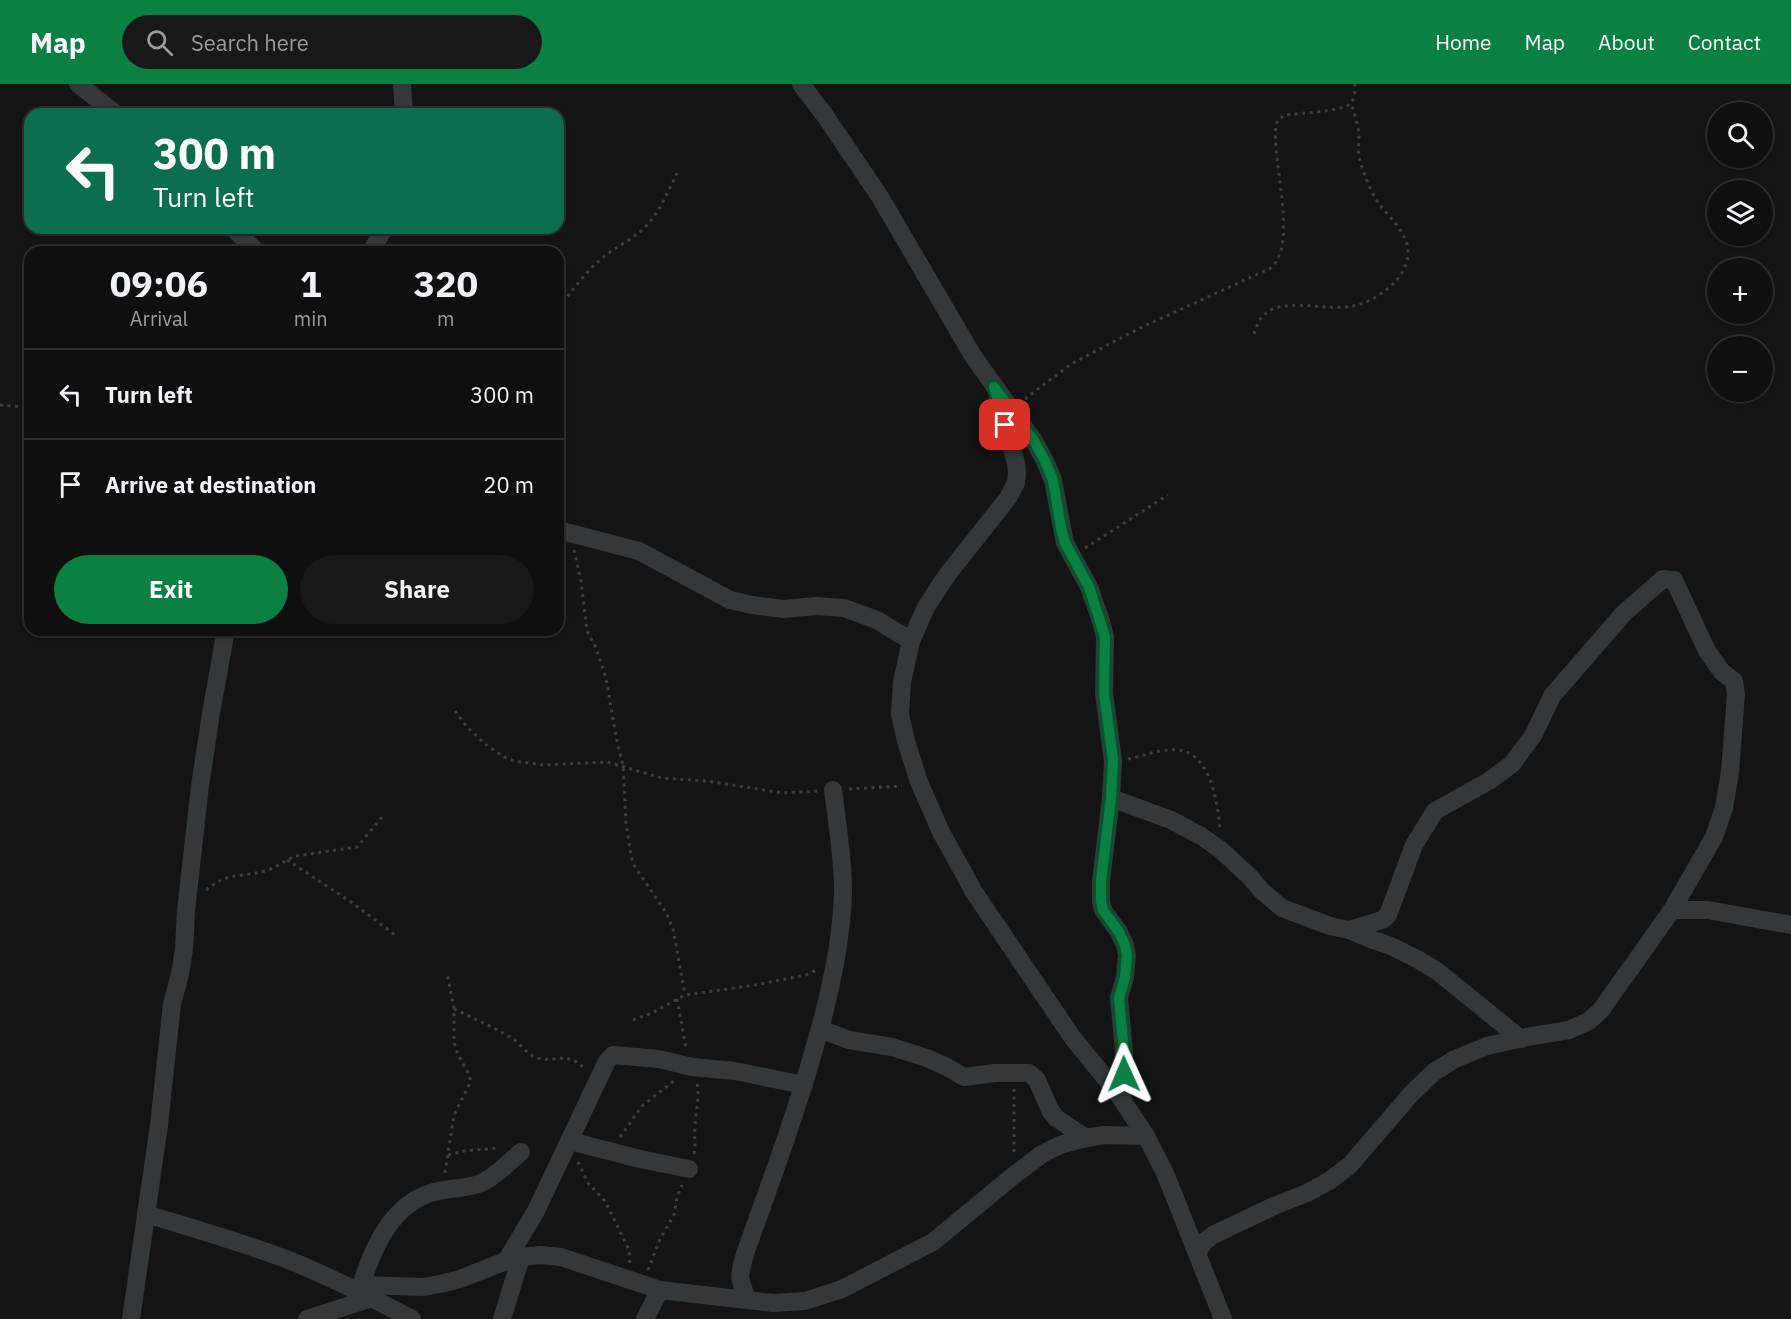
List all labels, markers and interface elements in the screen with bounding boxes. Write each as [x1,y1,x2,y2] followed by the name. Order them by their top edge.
[122,15,542,69] search box
[30,24,86,61] text: Map
[143,26,176,59] icon: search
[191,28,309,57] text: Search here
[1435,28,1492,56] text: Home
[1525,28,1565,56] text: Map
[1598,28,1655,56] text: About
[1688,28,1761,56] text: Contact
[1707,102,1773,402] map controls
[1707,102,1773,168] button: search
[153,126,276,181] text: 300 m
[54,132,132,210] icon: left
[153,179,254,214] text: Turn left
[1707,180,1773,246] button: layers
[1707,258,1773,324] button: +
[110,260,208,307] text: 09:06
[300,260,322,307] text: 1
[413,260,478,307] text: 320
[130,305,188,332] text: Arrival
[294,305,328,332] text: min
[437,305,455,332] text: m
[1707,336,1773,402] button: −
[54,378,87,411] icon: left
[105,380,193,409] text: Turn left
[470,380,534,409] text: 300 m
[979,399,1030,450] pin
[988,408,1021,441] icon: arrive
[54,468,87,501] icon: arrive
[105,470,316,499] text: Arrive at destination
[483,470,534,499] text: 20 m
[54,555,288,624] button: Exit
[300,555,534,624] button: Share
[1092,1042,1156,1106] position arrow

